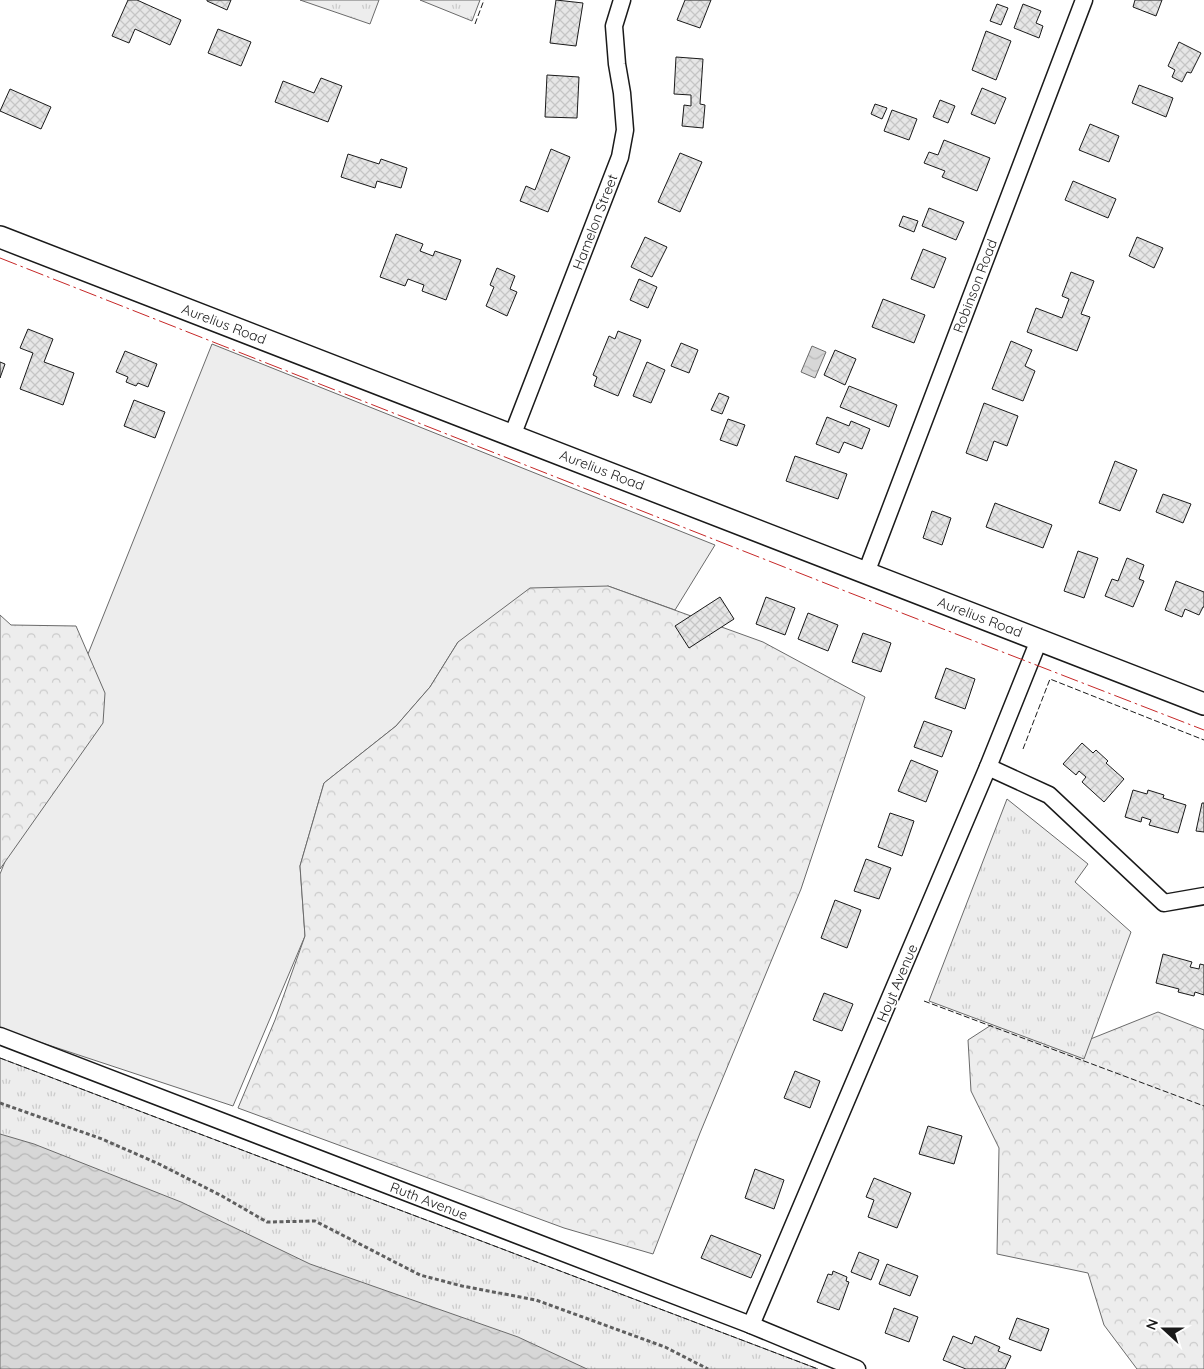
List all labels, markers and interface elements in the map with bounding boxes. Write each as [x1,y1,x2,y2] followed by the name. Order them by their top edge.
[569,171,622,272] street label: Hamelon Street
[949,237,1001,335] street label: Robinson Road
[179,300,269,348] street label: Aurelius Road
[557,446,647,494] street label: Aurelius Road
[935,593,1025,641] street label: Aurelius Road
[873,941,922,1025] street label: Hoyt Avenue
[388,1178,470,1224] street label: Ruth Avenue
[1139,1304,1189,1354] north arrow
[1142,1316,1162,1332] text: N

